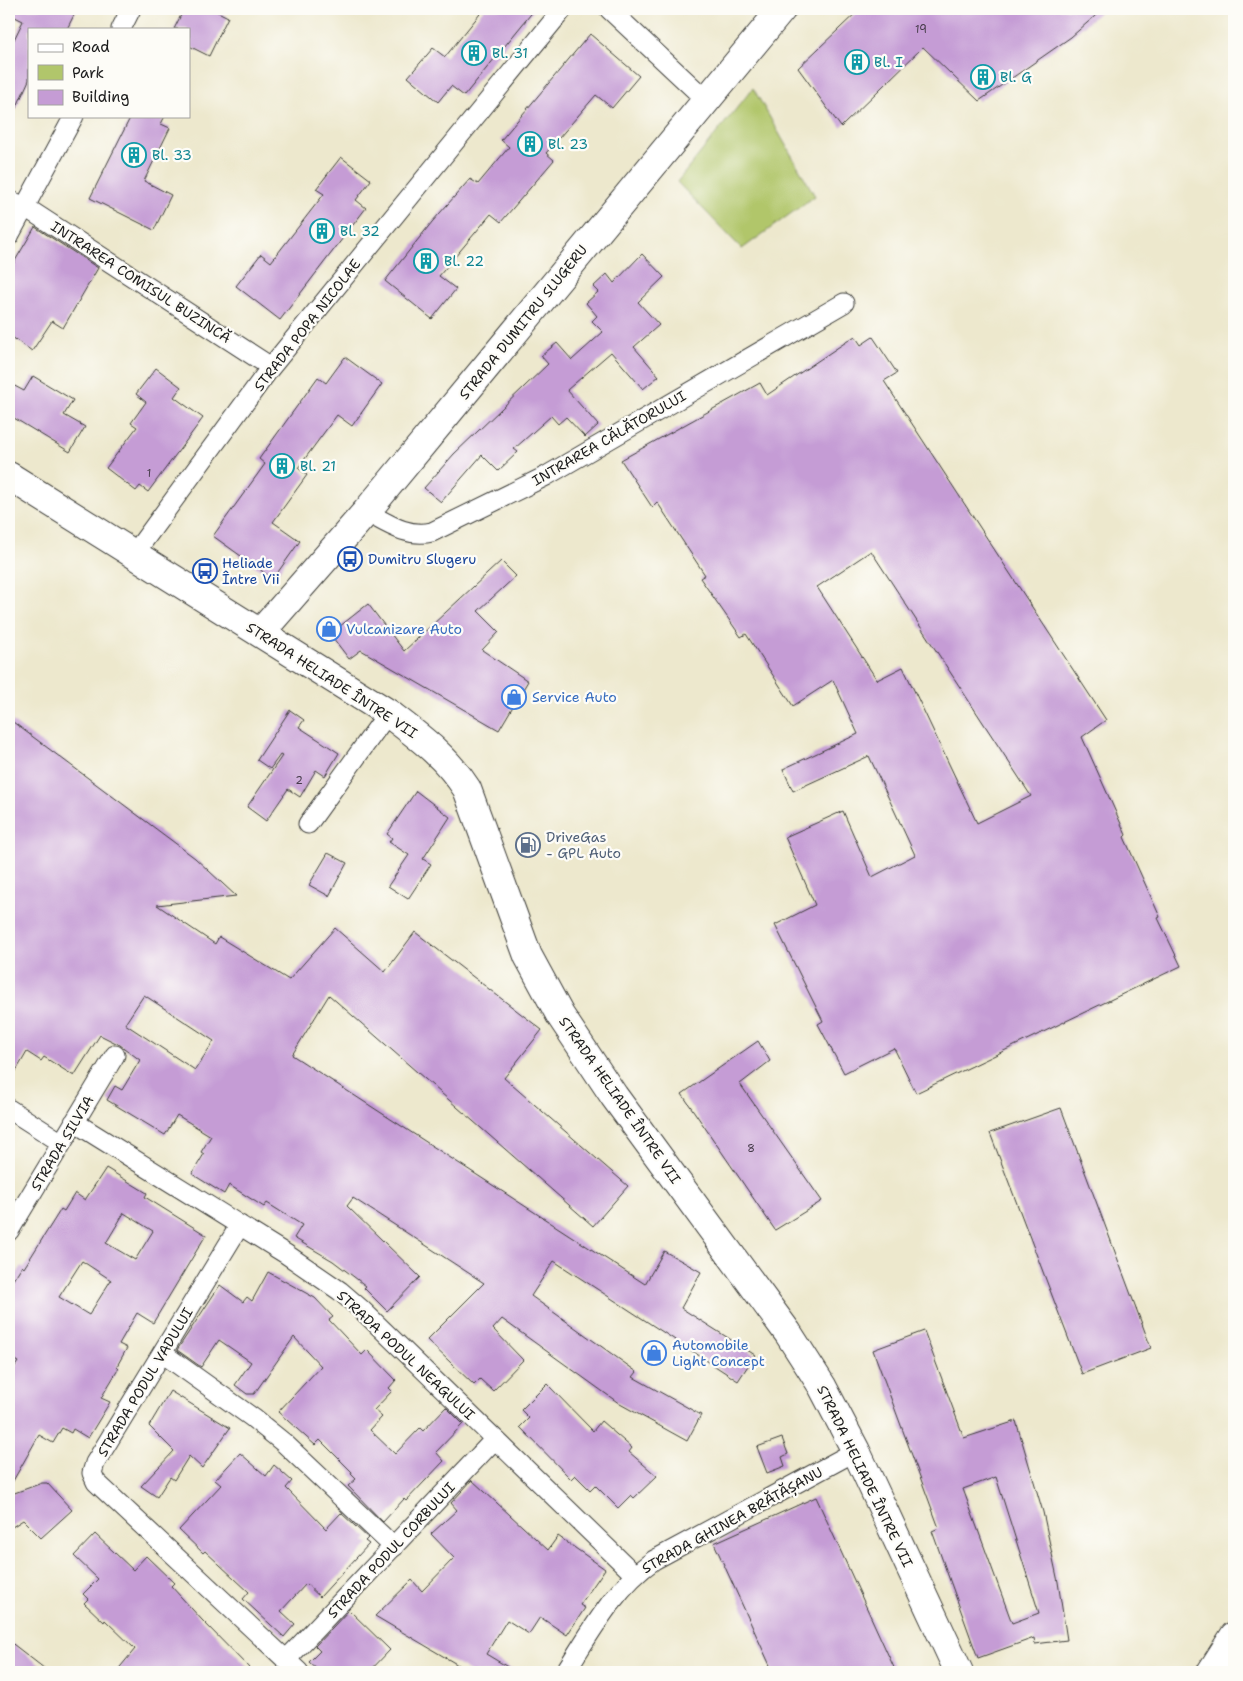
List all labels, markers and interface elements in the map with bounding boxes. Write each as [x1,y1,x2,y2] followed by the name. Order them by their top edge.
[915,22,927,37] house number: 19
[28,28,190,118] legend
[72,37,110,57] text: Road
[461,40,487,66] building icon: Bl. 31
[492,44,528,62] place label: Bl. 31
[844,49,870,75] building icon: Bl. I
[874,53,903,71] place label: Bl. I
[72,63,104,83] text: Park
[970,64,996,90] building icon: Bl. G
[1000,68,1032,86] place label: Bl. G
[72,87,129,107] text: Building
[517,131,543,157] building icon: Bl. 23
[548,135,588,153] place label: Bl. 23
[121,142,147,168] building icon: Bl. 33
[152,146,192,164] place label: Bl. 33
[48,217,234,347] street label: INTRAREA COMISUL BUZINCĂ
[309,218,335,244] building icon: Bl. 32
[340,222,380,240] place label: Bl. 32
[455,241,591,403] street label: STRADA DUMITRU SLUGERU
[413,248,439,274] building icon: Bl. 22
[444,252,484,270] place label: Bl. 22
[250,255,364,395] street label: STRADA POPA NICOLAE
[529,386,689,489] street label: INTRAREA CĂLĂTORULUI
[269,453,295,479] building icon: Bl. 21
[300,457,336,475] place label: Bl. 21
[147,466,151,481] house number: 1
[337,546,363,572] bus stop icon: Dumitru Slugeru
[368,550,476,568] place label: Dumitru Slugeru
[222,554,280,588] place label: Heliade Între Vii
[192,558,218,584] bus stop icon: Heliade Între Vii
[316,616,342,642] shop icon: Vulcanizare Auto
[243,618,421,742] street label: STRADA HELIADE ÎNTRE VII
[346,620,462,638] place label: Vulcanizare Auto
[501,684,527,710] shop icon: Service Auto
[532,688,617,706] place label: Service Auto
[295,773,303,788] house number: 2
[546,828,621,862] place label: DriveGas - GPL Auto
[515,832,541,858] fuel station icon: DriveGas - GPL Auto
[555,1013,685,1187] street label: STRADA HELIADE ÎNTRE VII
[26,1092,98,1194] street label: STRADA SILVIA
[747,1141,755,1156] house number: 8
[333,1286,479,1424] street label: STRADA PODUL NEAGULUI
[93,1304,197,1460] street label: STRADA PODUL VADULUI
[672,1336,765,1370] place label: Automobile Light Concept
[641,1340,667,1366] shop icon: Automobile Light Concept
[813,1382,917,1570] street label: STRADA HELIADE ÎNTRE VII
[638,1463,826,1578] street label: STRADA GHINEA BRĂTĂȘANU
[323,1478,459,1622] street label: STRADA PODUL CORBULUI

